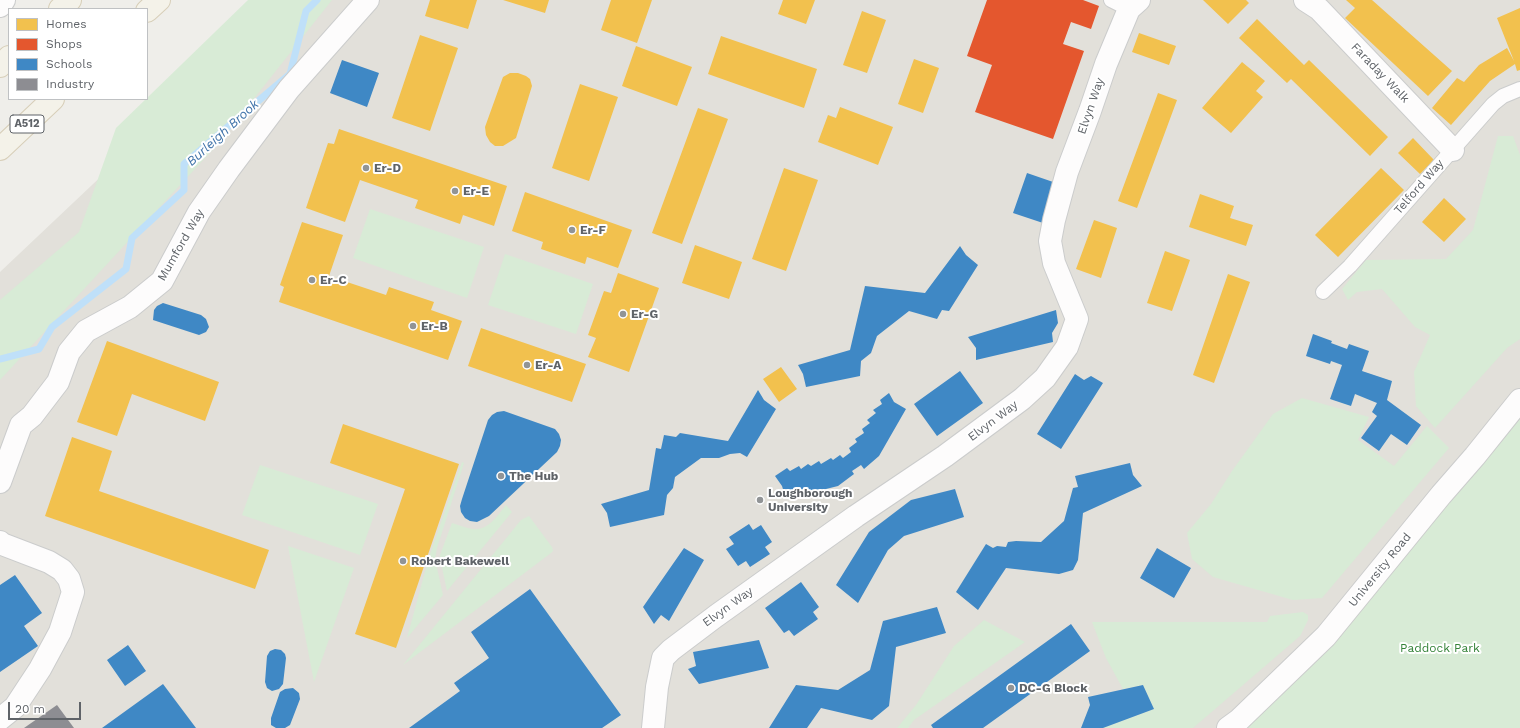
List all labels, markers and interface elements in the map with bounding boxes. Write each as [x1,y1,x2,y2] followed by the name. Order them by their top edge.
[8,8,148,100] legend
[46,17,87,31] text: Homes
[46,37,82,51] text: Shops
[1348,40,1412,106] street label: Faraday Walk
[46,57,92,71] text: Schools
[1075,76,1107,136] street label: Elvyn Way
[46,77,94,91] text: Industry
[184,97,262,169] water label: Burleigh Brook
[10,115,44,133] road number: A512
[1391,157,1447,217] street label: Telford Way
[374,161,401,175] place label: Er-D
[361,163,371,173] marker: Er-D
[463,184,489,198] place label: Er-E
[450,186,460,196] marker: Er-E
[155,206,207,284] street label: Mumford Way
[580,223,606,237] place label: Er-F
[567,225,577,235] marker: Er-F
[320,273,347,287] place label: Er-C
[307,275,317,285] marker: Er-C
[631,307,658,321] place label: Er-G
[618,309,628,319] marker: Er-G
[421,319,448,333] place label: Er-B
[408,321,418,331] marker: Er-B
[535,358,561,372] place label: Er-A
[522,360,532,370] marker: Er-A
[965,398,1021,444] street label: Elvyn Way
[509,469,558,483] place label: The Hub
[496,471,506,481] marker: The Hub
[768,486,852,514] place label: Loughborough University
[755,495,765,505] marker: Loughborough University
[1346,530,1414,610] street label: University Road
[411,554,509,568] place label: Robert Bakewell
[398,556,408,566] marker: Robert Bakewell
[700,584,756,630] street label: Elvyn Way
[1400,641,1480,655] park label: Paddock Park
[1019,681,1088,695] place label: DC-G Block
[1006,683,1016,693] marker: DC-G Block
[10,694,83,720] scale bar
[15,702,45,716] text: 20 m

